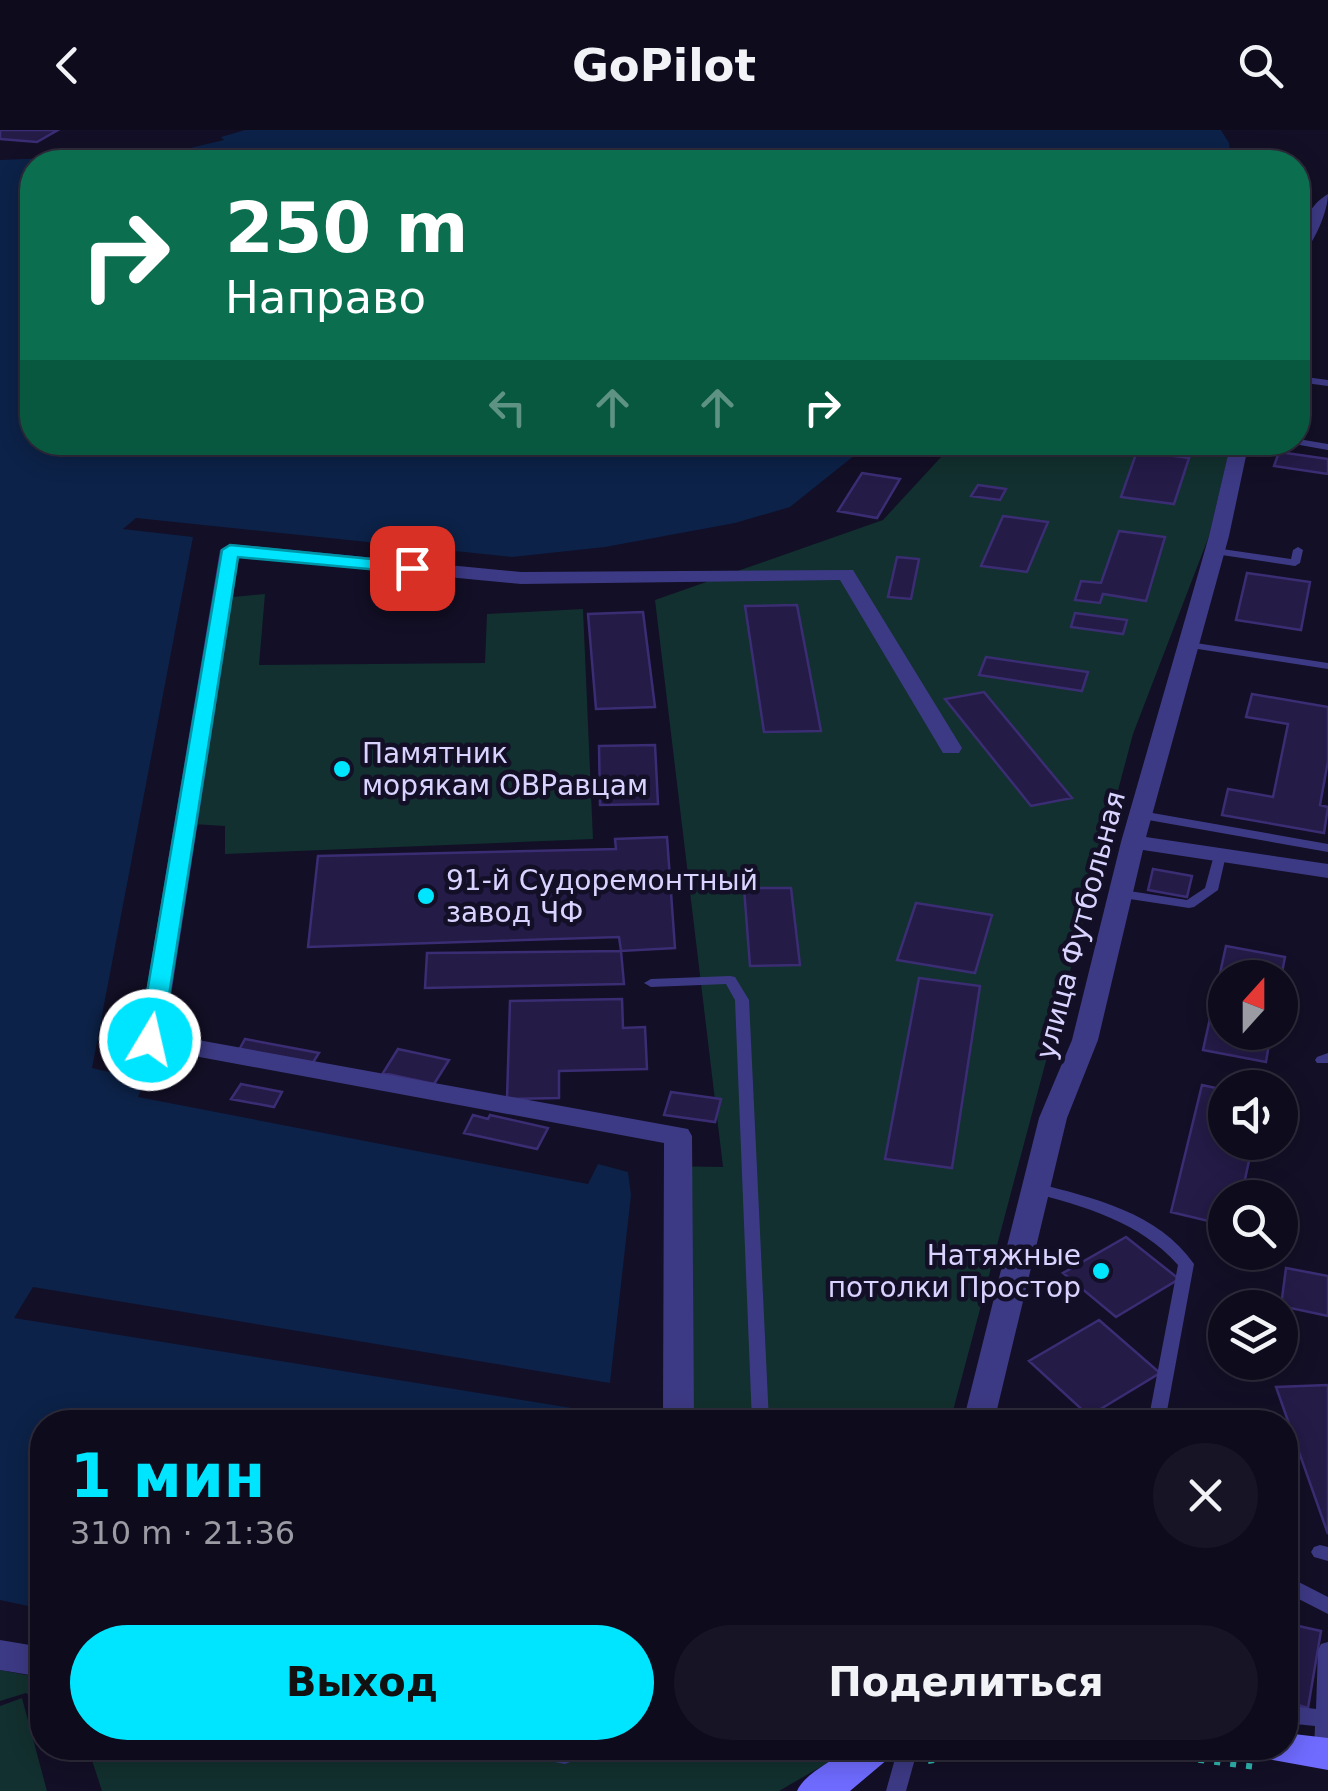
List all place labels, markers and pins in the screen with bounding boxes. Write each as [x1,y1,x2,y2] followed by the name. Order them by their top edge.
[370,526,455,611] pin
[362,737,648,802] place label: Памятник морякам ОВРавцам
[331,758,353,780] marker: Памятник морякам ОВРавцам
[446,864,758,929] place label: 91-й Судоремонтный завод ЧФ
[415,885,437,907] marker: 91-й Судоремонтный завод ЧФ
[828,1239,1081,1304] place label: Натяжные потолки Простор
[1090,1260,1112,1282] marker: Натяжные потолки Простор

